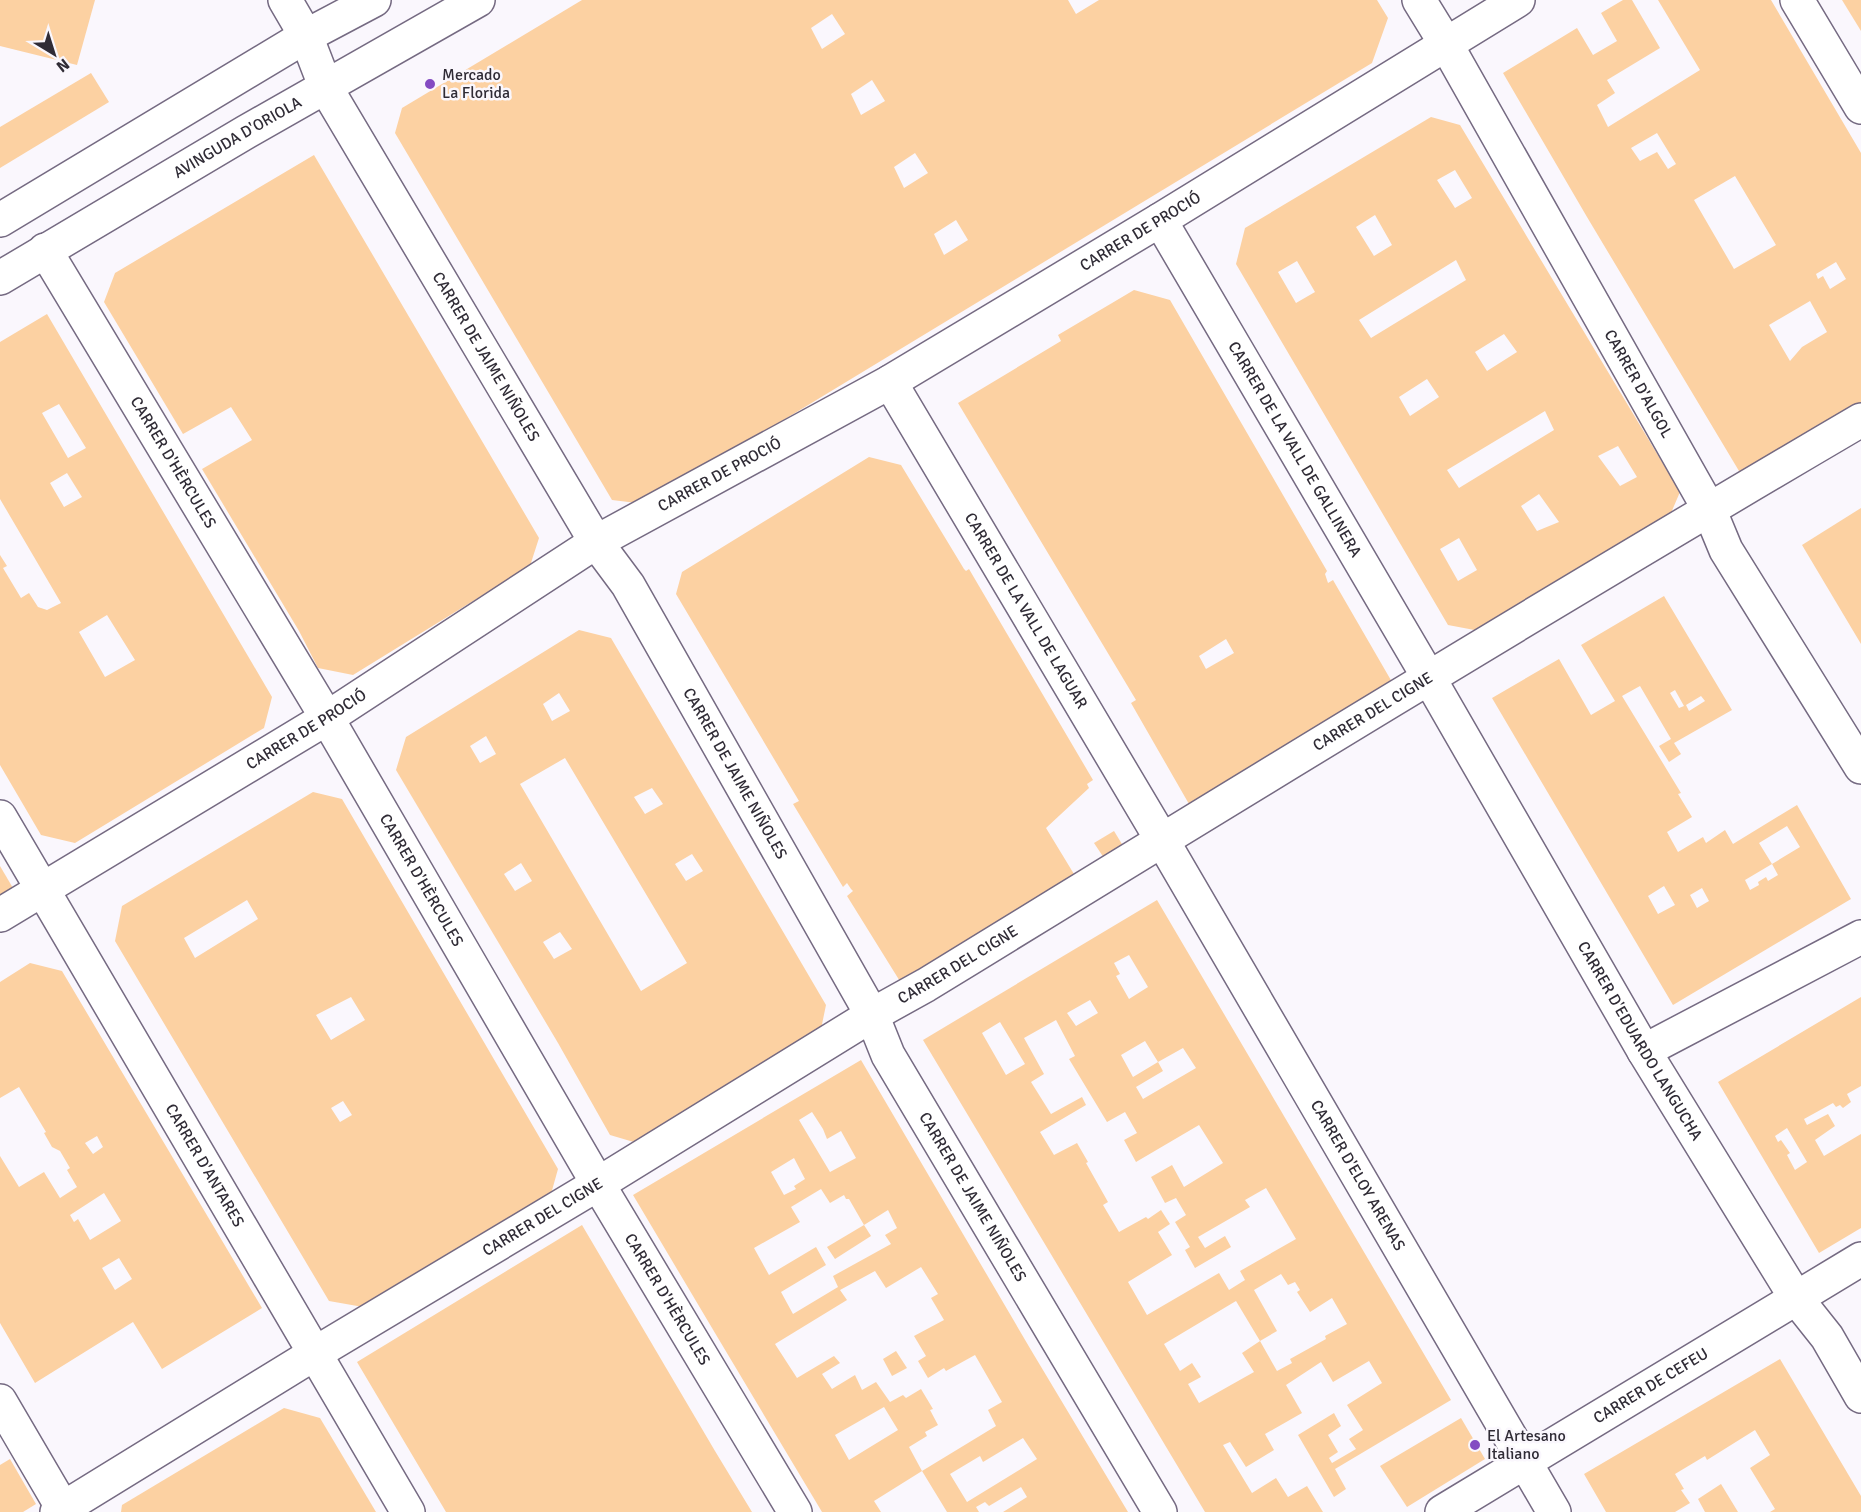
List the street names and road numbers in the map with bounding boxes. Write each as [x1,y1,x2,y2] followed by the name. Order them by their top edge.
[170,92,306,183] street label: AVINGUDA D'ORIOLA
[1076,187,1204,276] street label: CARRER DE PROCIÓ
[428,268,544,445] street label: CARRER DE JAIME NIÑOLES
[1600,326,1677,442] street label: CARRER D'ALGOL
[1224,338,1366,561] street label: CARRER DE LA VALL DE GALLINERA
[126,393,220,532] street label: CARRER D'HÈRCULES
[654,433,785,516] street label: CARRER DE PROCIÓ
[960,509,1092,713] street label: CARRER DE LA VALL DE LAGUAR
[1309,668,1436,756] street label: CARRER DEL CIGNE
[678,684,792,863] street label: CARRER DE JAIME NIÑOLES
[243,685,370,774] street label: CARRER DE PROCIÓ
[375,810,468,950] street label: CARRER D'HÈRCULES
[894,921,1022,1009] street label: CARRER DEL CIGNE
[1573,938,1707,1145] street label: CARRER D'EDUARDO LANGUCHA
[1306,1096,1410,1255] street label: CARRER D'ELOY ARENAS
[161,1100,249,1231] street label: CARRER D'ANTARES
[914,1109,1031,1286] street label: CARRER DE JAIME NIÑOLES
[479,1174,606,1261] street label: CARRER DEL CIGNE
[620,1230,715,1369] street label: CARRER D'HÈRCULES
[1590,1344,1712,1428] street label: CARRER DE CEFEU

